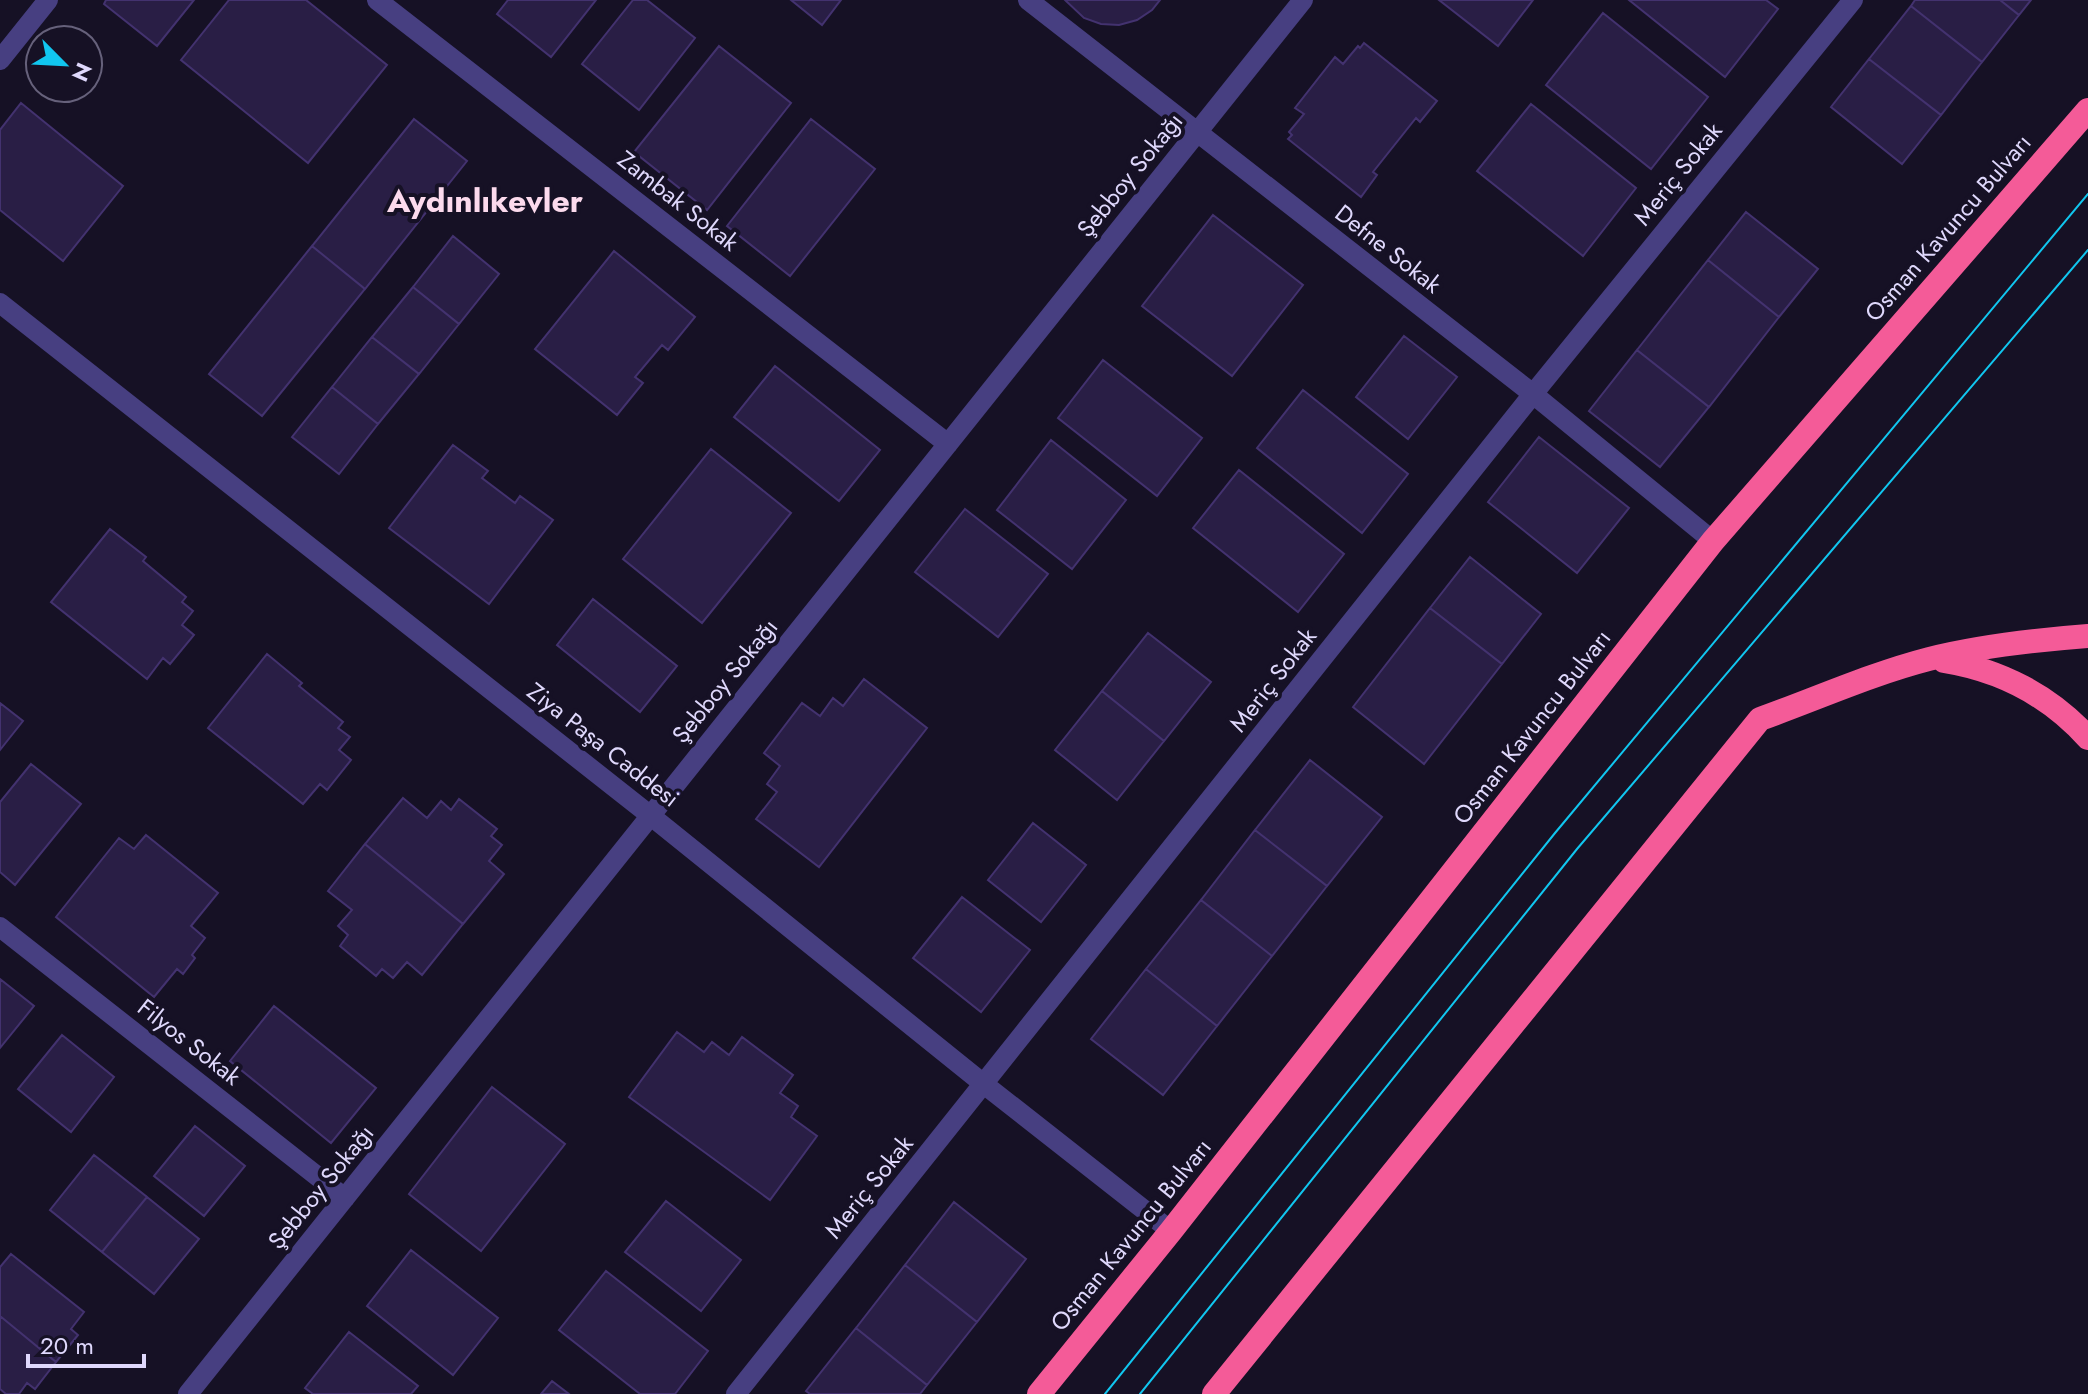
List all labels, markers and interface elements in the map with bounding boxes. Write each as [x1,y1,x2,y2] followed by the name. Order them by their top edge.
[24,24,104,104] north arrow
[64,58,100,87] text: N
[1068,105,1191,245] street label: Şebboy Sokağı
[1625,114,1730,233] street label: Meriç Sokak
[1856,126,2039,329] street label: Osman Kavuncu Bulvarı
[610,142,747,259] street label: Zambak Sokak
[386,178,583,224] district label: Aydınlıkevler
[1328,196,1449,302] street label: Defne Sokak
[663,611,786,751] street label: Şebboy Sokağı
[1221,620,1325,739] street label: Meriç Sokak
[1444,622,1619,832] street label: Osman Kavuncu Bulvarı
[520,674,687,815] street label: Ziya Paşa Caddesi
[130,990,249,1093] street label: Filyos Sokak
[259,1117,382,1257] street label: Şebboy Sokağı
[816,1127,921,1246] street label: Meriç Sokak
[1042,1131,1219,1338] street label: Osman Kavuncu Bulvarı
[28,1318,144,1368] scale bar
[40,1328,94,1363] text: 20 m

